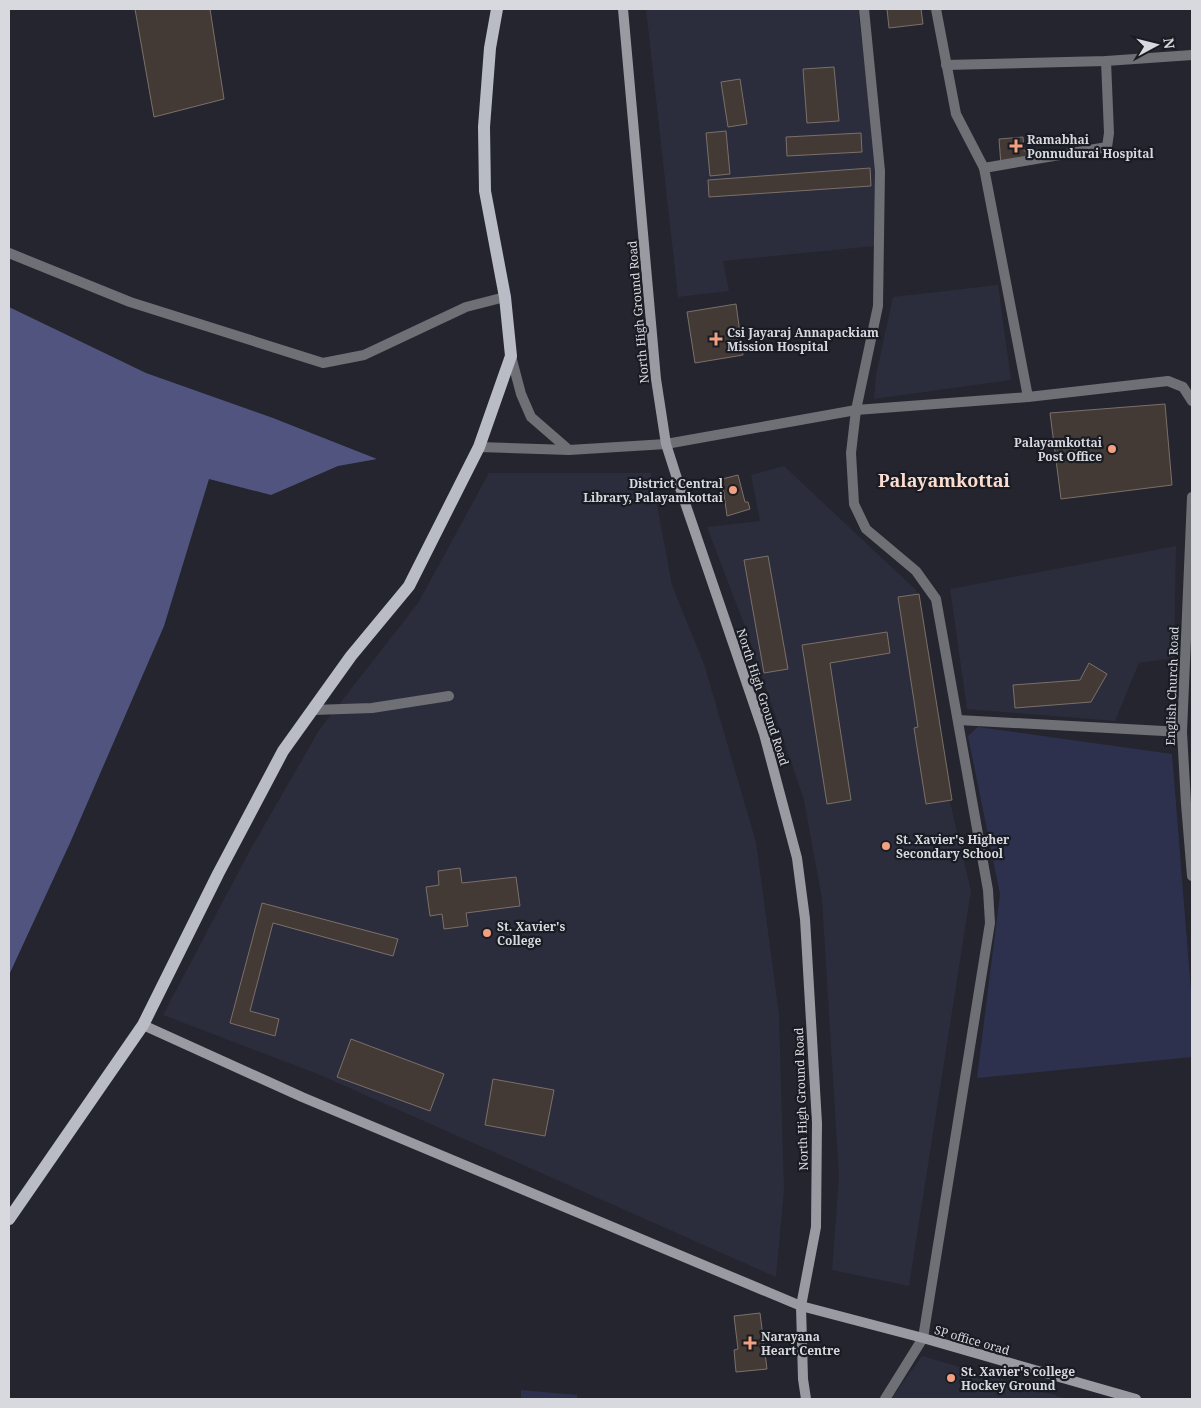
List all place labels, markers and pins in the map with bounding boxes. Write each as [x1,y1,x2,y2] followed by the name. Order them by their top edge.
[1027,131,1154,162] place label: Ramabhai Ponnudurai Hospital
[1009,139,1023,153] marker: Ramabhai Ponnudurai Hospital
[727,324,879,355] place label: Csi Jayaraj Annapackiam Mission Hospital
[709,332,723,346] marker: Csi Jayaraj Annapackiam Mission Hospital
[1014,434,1103,465] place label: Palayamkottai Post Office
[1106,443,1118,455] marker: Palayamkottai Post Office
[583,475,724,506] place label: District Central Library, Palayamkottai
[727,484,739,496] marker: District Central Library, Palayamkottai
[896,831,1010,862] place label: St. Xavier's Higher Secondary School
[880,840,892,852] marker: St. Xavier's Higher Secondary School
[497,918,566,949] place label: St. Xavier's College
[481,927,493,939] marker: St. Xavier's College
[761,1328,840,1359] place label: Narayana Heart Centre
[743,1336,757,1350] marker: Narayana Heart Centre
[961,1363,1075,1394] place label: St. Xavier's college Hockey Ground
[945,1372,957,1384] marker: St. Xavier's college Hockey Ground

